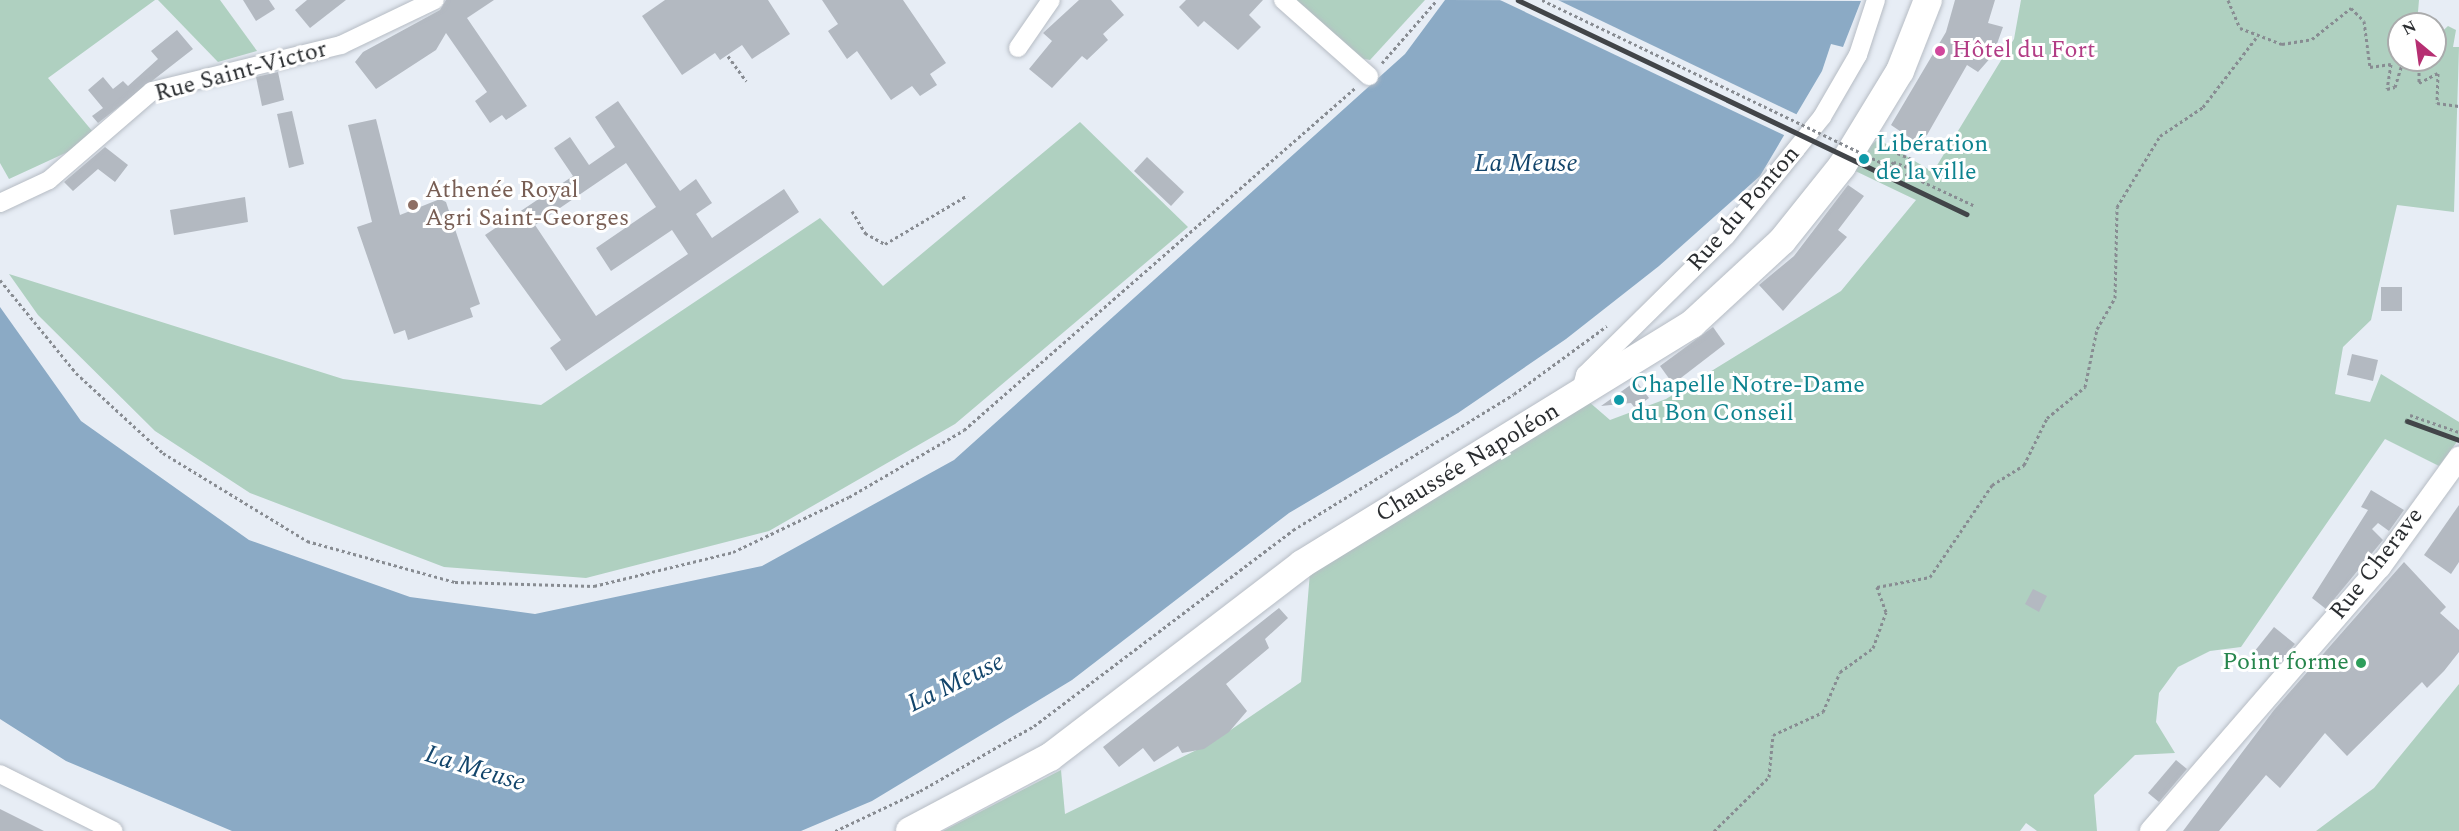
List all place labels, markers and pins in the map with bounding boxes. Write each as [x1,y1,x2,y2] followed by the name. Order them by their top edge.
[1952,37,2095,65] place label: Hôtel du Fort
[1933,44,1947,58] marker: Hôtel du Fort
[1876,131,1988,187] place label: Libération de la ville
[1857,152,1871,166] marker: Libération de la ville
[425,177,629,233] place label: Athenée Royal Agri Saint-Georges
[406,198,420,212] marker: Athenée Royal Agri Saint-Georges
[1631,372,1865,428] place label: Chapelle Notre-Dame du Bon Conseil
[1612,393,1626,407] marker: Chapelle Notre-Dame du Bon Conseil
[2222,649,2349,677] place label: Point forme
[2354,656,2368,670] marker: Point forme

